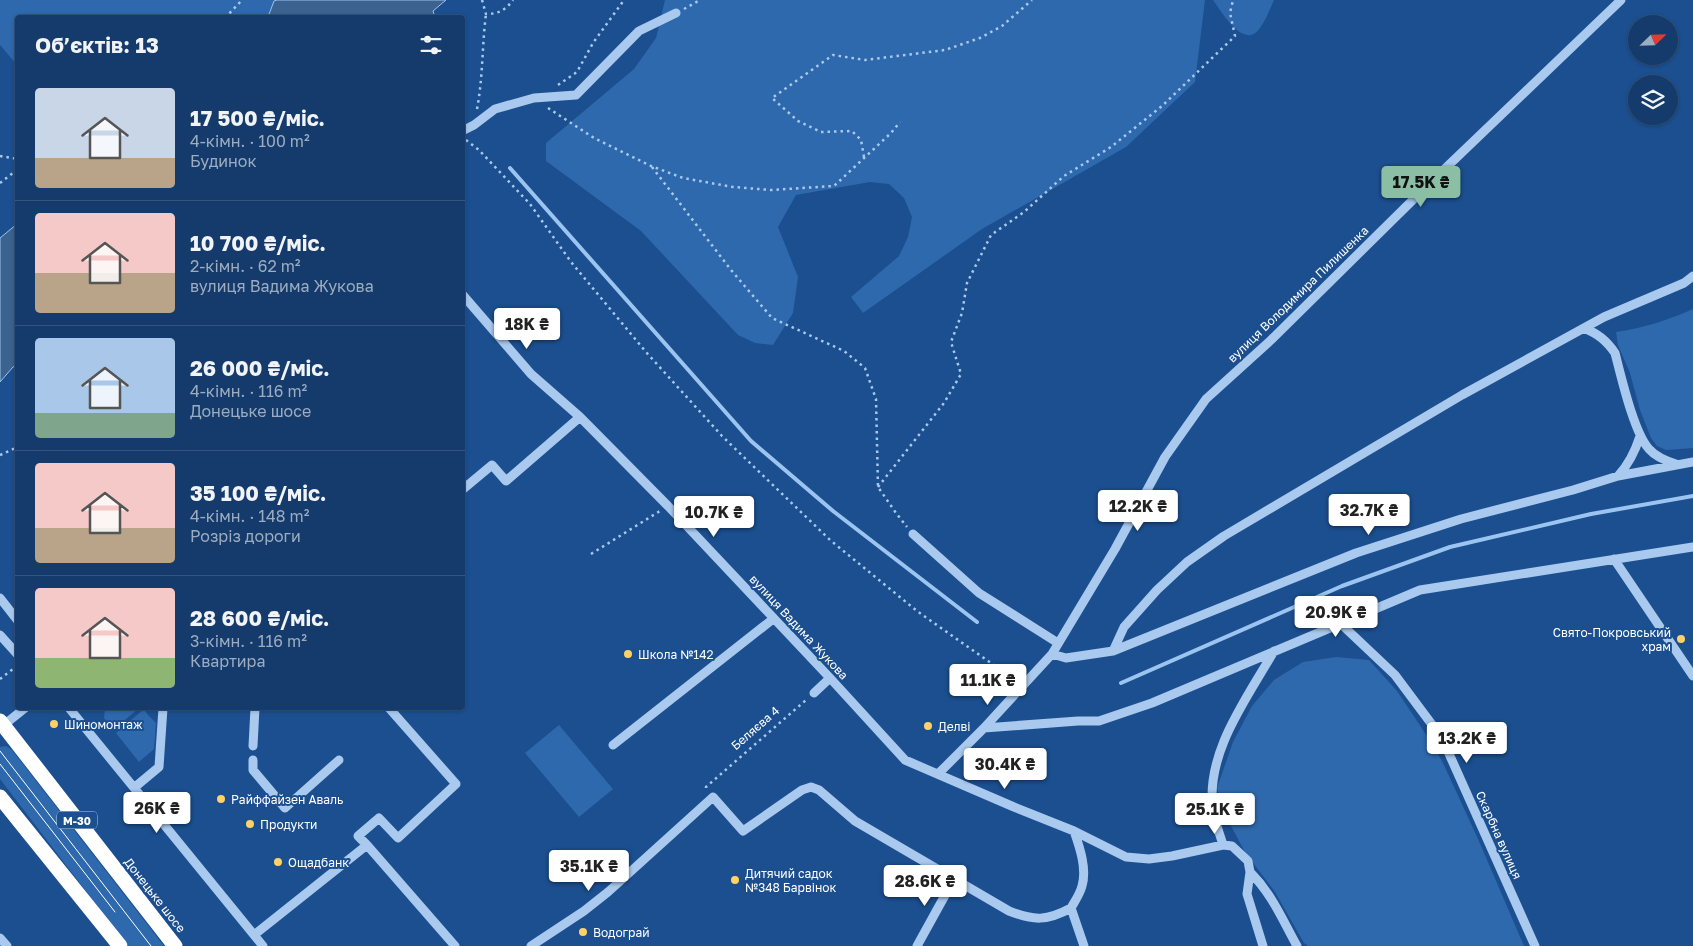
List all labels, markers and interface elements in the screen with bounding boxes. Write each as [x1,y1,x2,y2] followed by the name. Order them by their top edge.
[1628,15,1678,65] north arrow
[1628,15,1678,125] map controls
[417,31,445,59] icon: filters
[35,32,159,58] text: Об’єктів: 13
[1628,75,1678,125] button: layers
[190,105,325,131] text: 17 500 ₴/міс.
[75,108,135,168] icon: home
[190,131,310,151] text: 4-кімн. · 100 m²
[190,151,257,171] text: Будинок
[1375,166,1467,208] pin: 17.5K ₴
[1392,172,1450,192] text: 17.5K ₴
[1224,223,1372,365] street label: вулиця Володимира Пилишенка
[190,230,326,256] text: 10 700 ₴/міс.
[75,233,135,293] icon: home
[190,256,301,276] text: 2-кімн. · 62 m²
[190,276,374,296] text: вулиця Вадима Жукова
[492,308,562,350] pin: 18K ₴
[505,314,549,334] text: 18K ₴
[190,355,330,381] text: 26 000 ₴/міс.
[75,358,135,418] icon: home
[190,381,307,401] text: 4-кімн. · 116 m²
[190,401,311,421] text: Донецьке шосе
[190,480,326,506] text: 35 100 ₴/міс.
[75,483,135,543] icon: home
[1092,490,1184,532] pin: 12.2K ₴
[1323,494,1415,536] pin: 32.7K ₴
[668,496,760,538] pin: 10.7K ₴
[1109,496,1167,516] text: 12.2K ₴
[1340,500,1398,520] text: 32.7K ₴
[685,502,743,522] text: 10.7K ₴
[190,506,309,526] text: 4-кімн. · 148 m²
[190,526,301,546] text: Розріз дороги
[747,572,851,682] street label: вулиця Вадима Жукова
[1290,596,1382,638] pin: 20.9K ₴
[1306,602,1366,622] text: 20.9K ₴
[190,605,330,631] text: 28 600 ₴/міс.
[75,608,135,668] icon: home
[1553,625,1671,654] place label: Свято-Покровський храм
[190,631,307,651] text: 3-кімн. · 116 m²
[1675,633,1687,645] marker: Свято-Покровський храм
[638,647,713,662] place label: Школа №142
[622,648,634,660] marker: Школа №142
[190,651,265,671] text: Квартира
[942,664,1034,706] pin: 11.1K ₴
[960,670,1016,690] text: 11.1K ₴
[728,703,782,753] street label: Беляєва 4
[64,717,143,732] place label: Шиномонтаж
[48,718,60,730] marker: Шиномонтаж
[938,719,971,734] place label: Делві
[922,720,934,732] marker: Делві
[1421,722,1513,764] pin: 13.2K ₴
[1438,728,1496,748] text: 13.2K ₴
[959,748,1051,790] pin: 30.4K ₴
[975,754,1035,774] text: 30.4K ₴
[1473,789,1525,881] street label: Скарбна вулиця
[122,792,192,834] pin: 26K ₴
[231,792,343,807] place label: Райффайзен Аваль
[1169,792,1261,835] pin: 25.1K ₴
[215,793,227,805] marker: Райффайзен Аваль
[134,798,180,818] text: 26K ₴
[1186,799,1244,819] text: 25.1K ₴
[57,812,97,828] road number: М-30
[260,817,317,832] place label: Продукти
[244,818,256,830] marker: Продукти
[543,850,635,892] pin: 35.1K ₴
[121,855,189,935] street label: Донецьке шосе
[288,855,349,870] place label: Ощадбанк
[272,856,284,868] marker: Ощадбанк
[560,856,618,876] text: 35.1K ₴
[879,864,971,907] pin: 28.6K ₴
[745,866,836,895] place label: Дитячий садок №348 Барвінок
[895,871,955,891] text: 28.6K ₴
[729,874,741,886] marker: Дитячий садок №348 Барвінок
[593,925,650,940] place label: Водограй
[577,926,589,938] marker: Водограй

